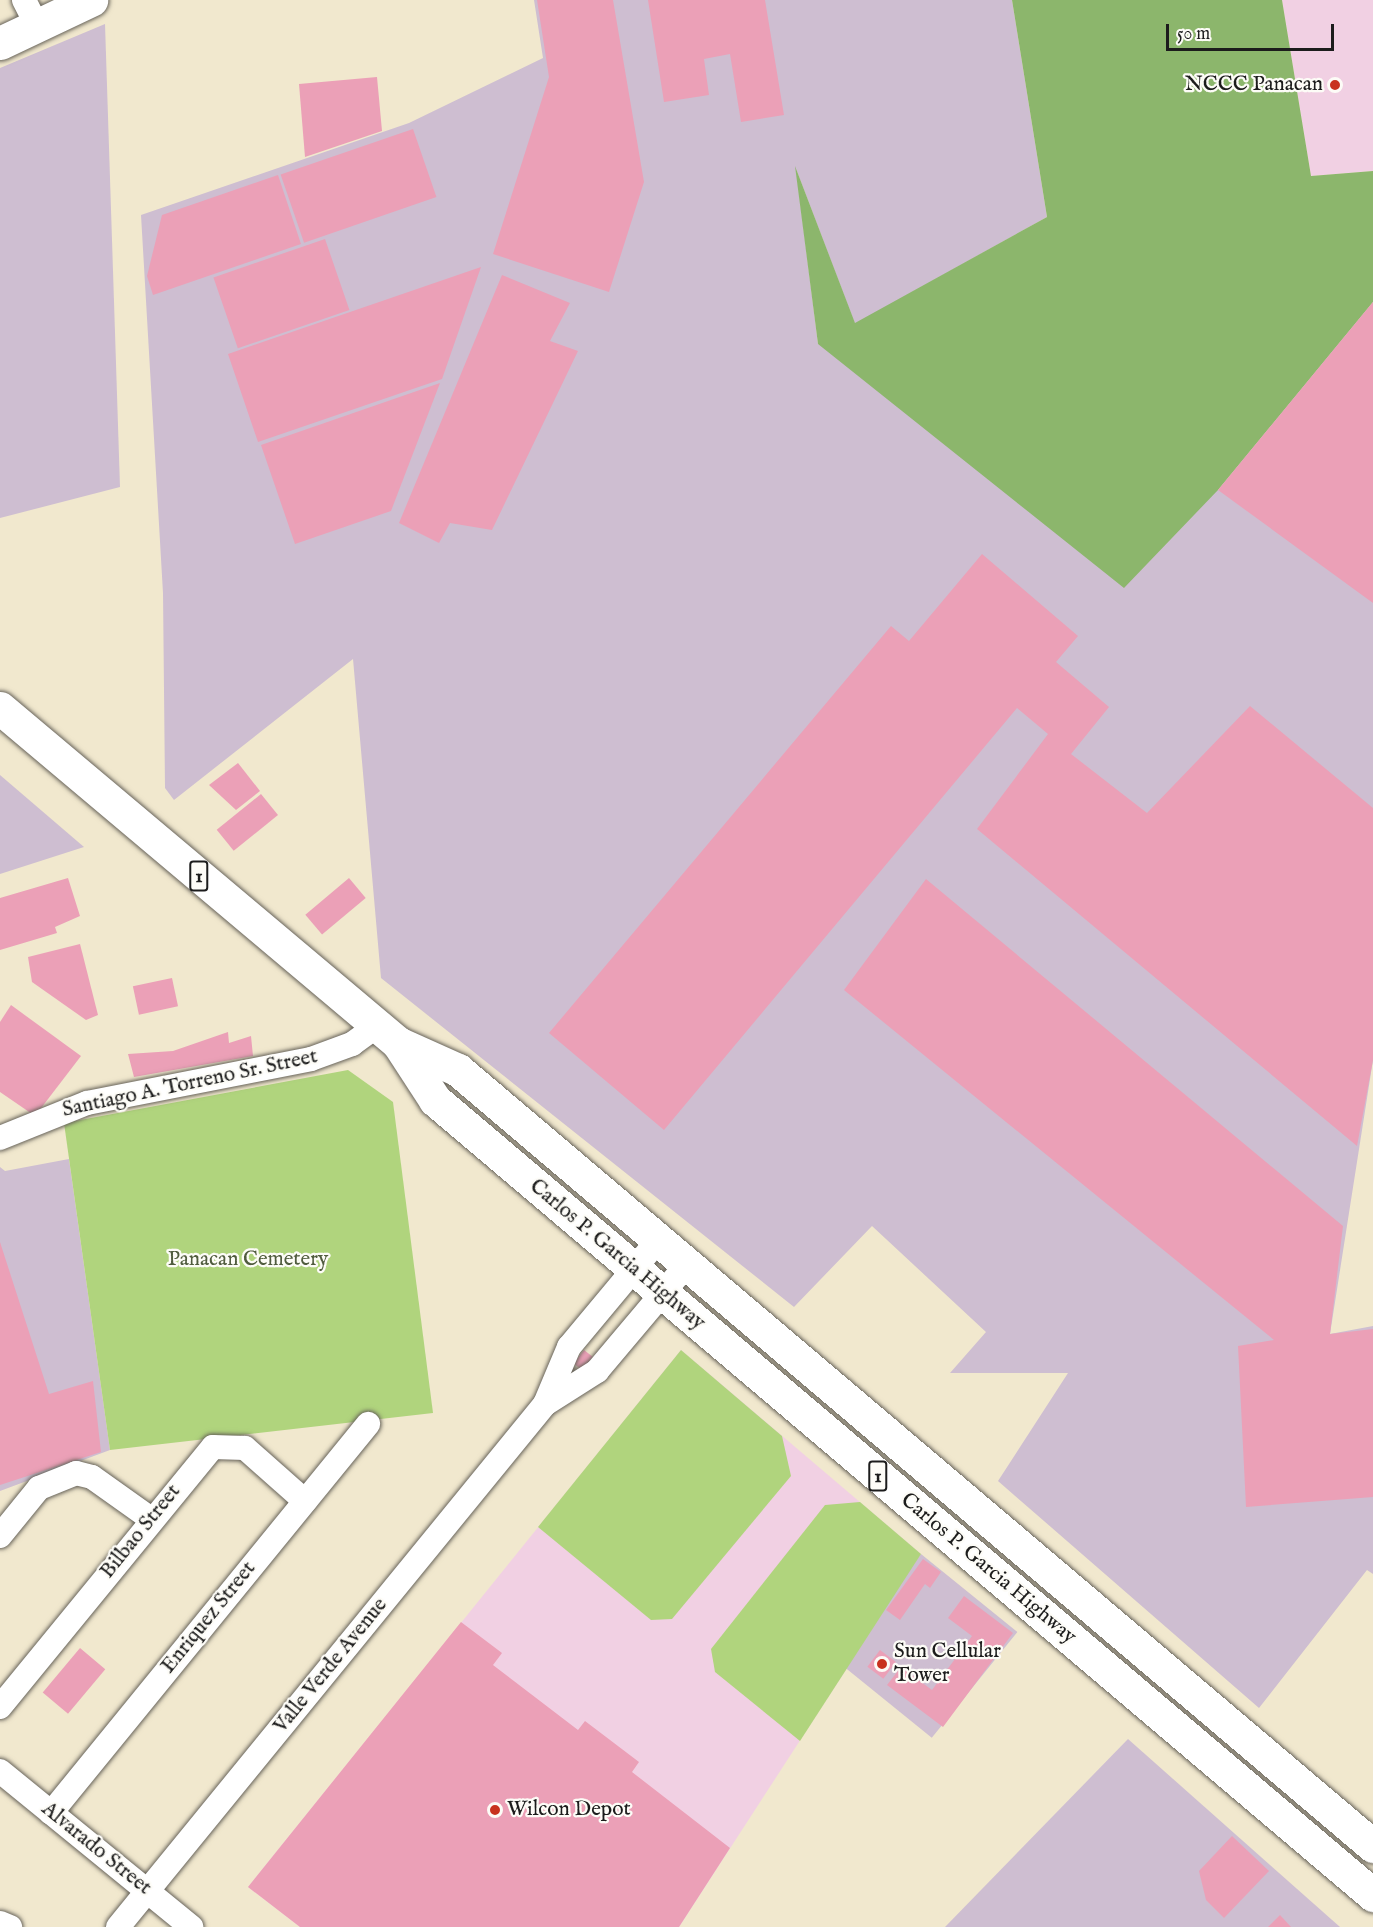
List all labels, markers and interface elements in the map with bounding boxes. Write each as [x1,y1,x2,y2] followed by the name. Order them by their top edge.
[1169,12,1337,50] scale bar
[1177,23,1210,46] text: 50 m
[1185,72,1323,98] place label: NCCC Panacan
[1328,78,1342,92] marker: NCCC Panacan
[188,859,210,893] road number: 1
[60,1045,320,1123] street label: Santiago A. Torreno Sr. Street
[524,1174,710,1336] street label: Carlos P. Garcia Highway
[168,1247,328,1273] park label: Panacan Cemetery
[868,1459,888,1493] road number: 1
[95,1480,187,1584] street label: Bilbao Street
[895,1488,1081,1650] street label: Carlos P. Garcia Highway
[156,1557,262,1679] street label: Enriquez Street
[269,1593,393,1739] street label: Valle Verde Avenue
[894,1639,1001,1689] place label: Sun Cellular Tower
[875,1657,889,1671] marker: Sun Cellular Tower
[36,1797,156,1901] street label: Alvarado Street
[507,1797,631,1823] place label: Wilcon Depot
[488,1803,502,1817] marker: Wilcon Depot

